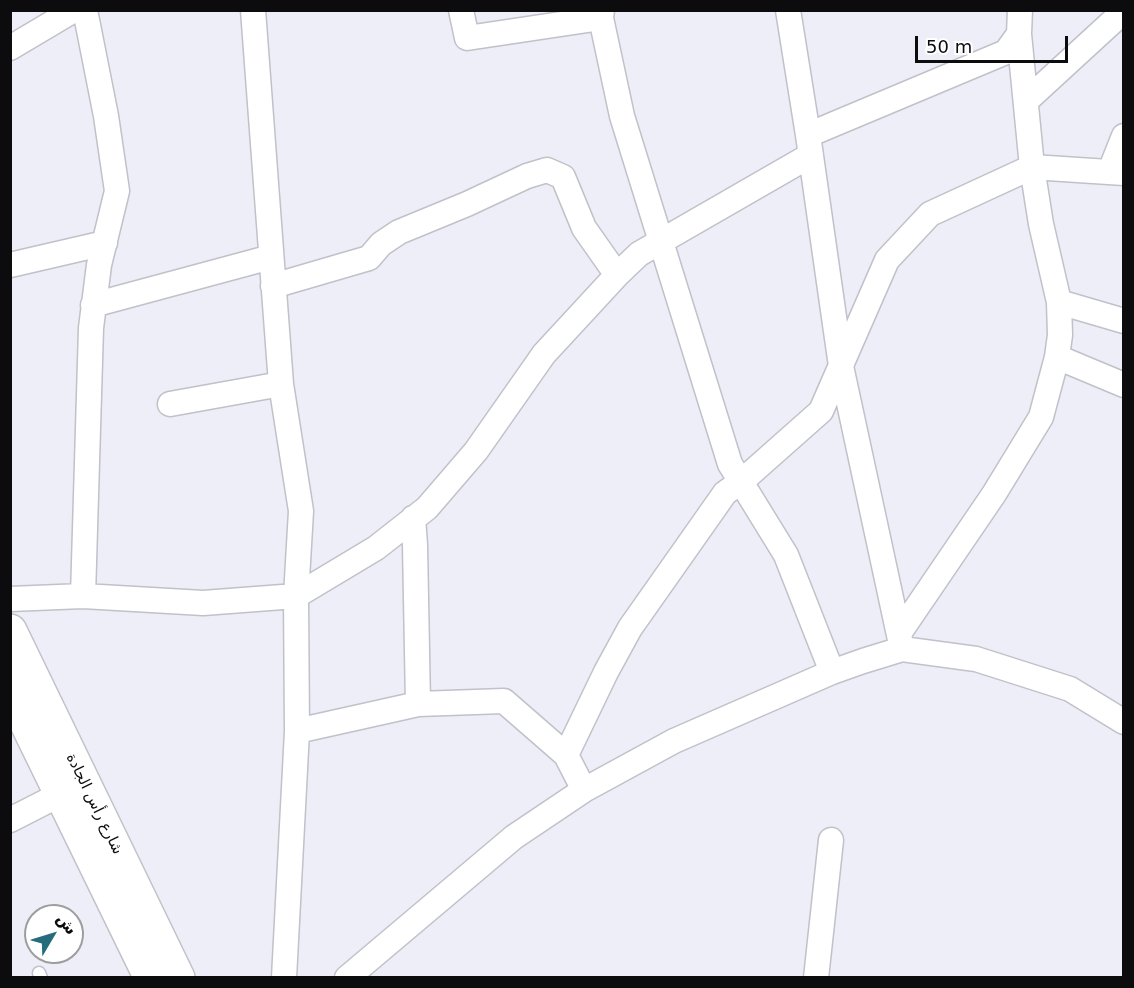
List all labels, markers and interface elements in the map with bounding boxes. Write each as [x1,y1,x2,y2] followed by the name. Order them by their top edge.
[918,24,1071,62] scale bar
[926,36,972,57] text: 50 m
[62,751,126,857] street label: شارع رأس الجادة
[24,904,84,964] north arrow
[53,909,81,938] text: ش

